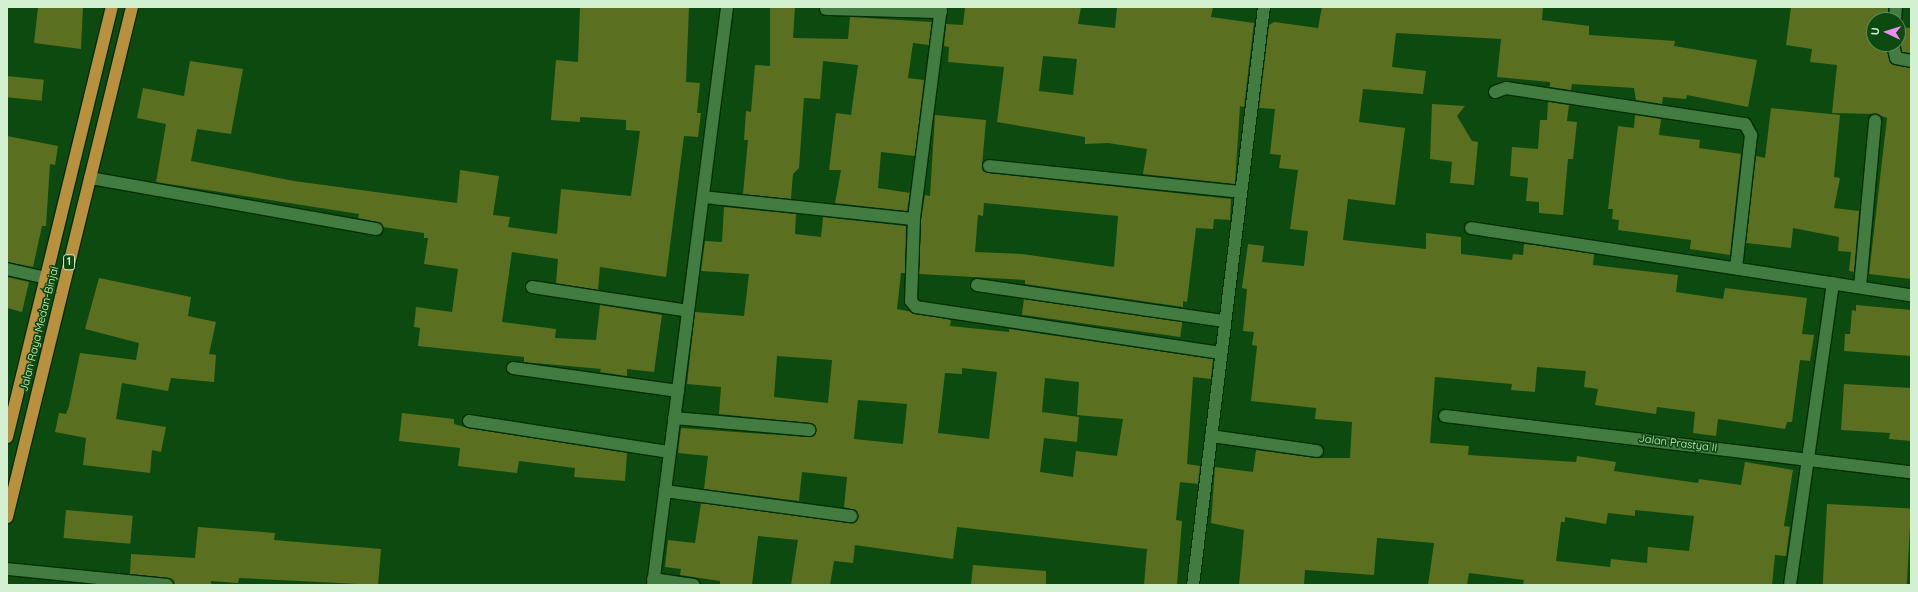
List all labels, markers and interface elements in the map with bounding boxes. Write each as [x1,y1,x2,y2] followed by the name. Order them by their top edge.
[1866,12,1906,52] north arrow
[1868,27,1882,36] text: U
[63,254,75,270] road number: 1
[17,265,61,393] street label: Jalan Raya Medan-Binjai
[1638,432,1718,454] street label: Jalan Prastya II

